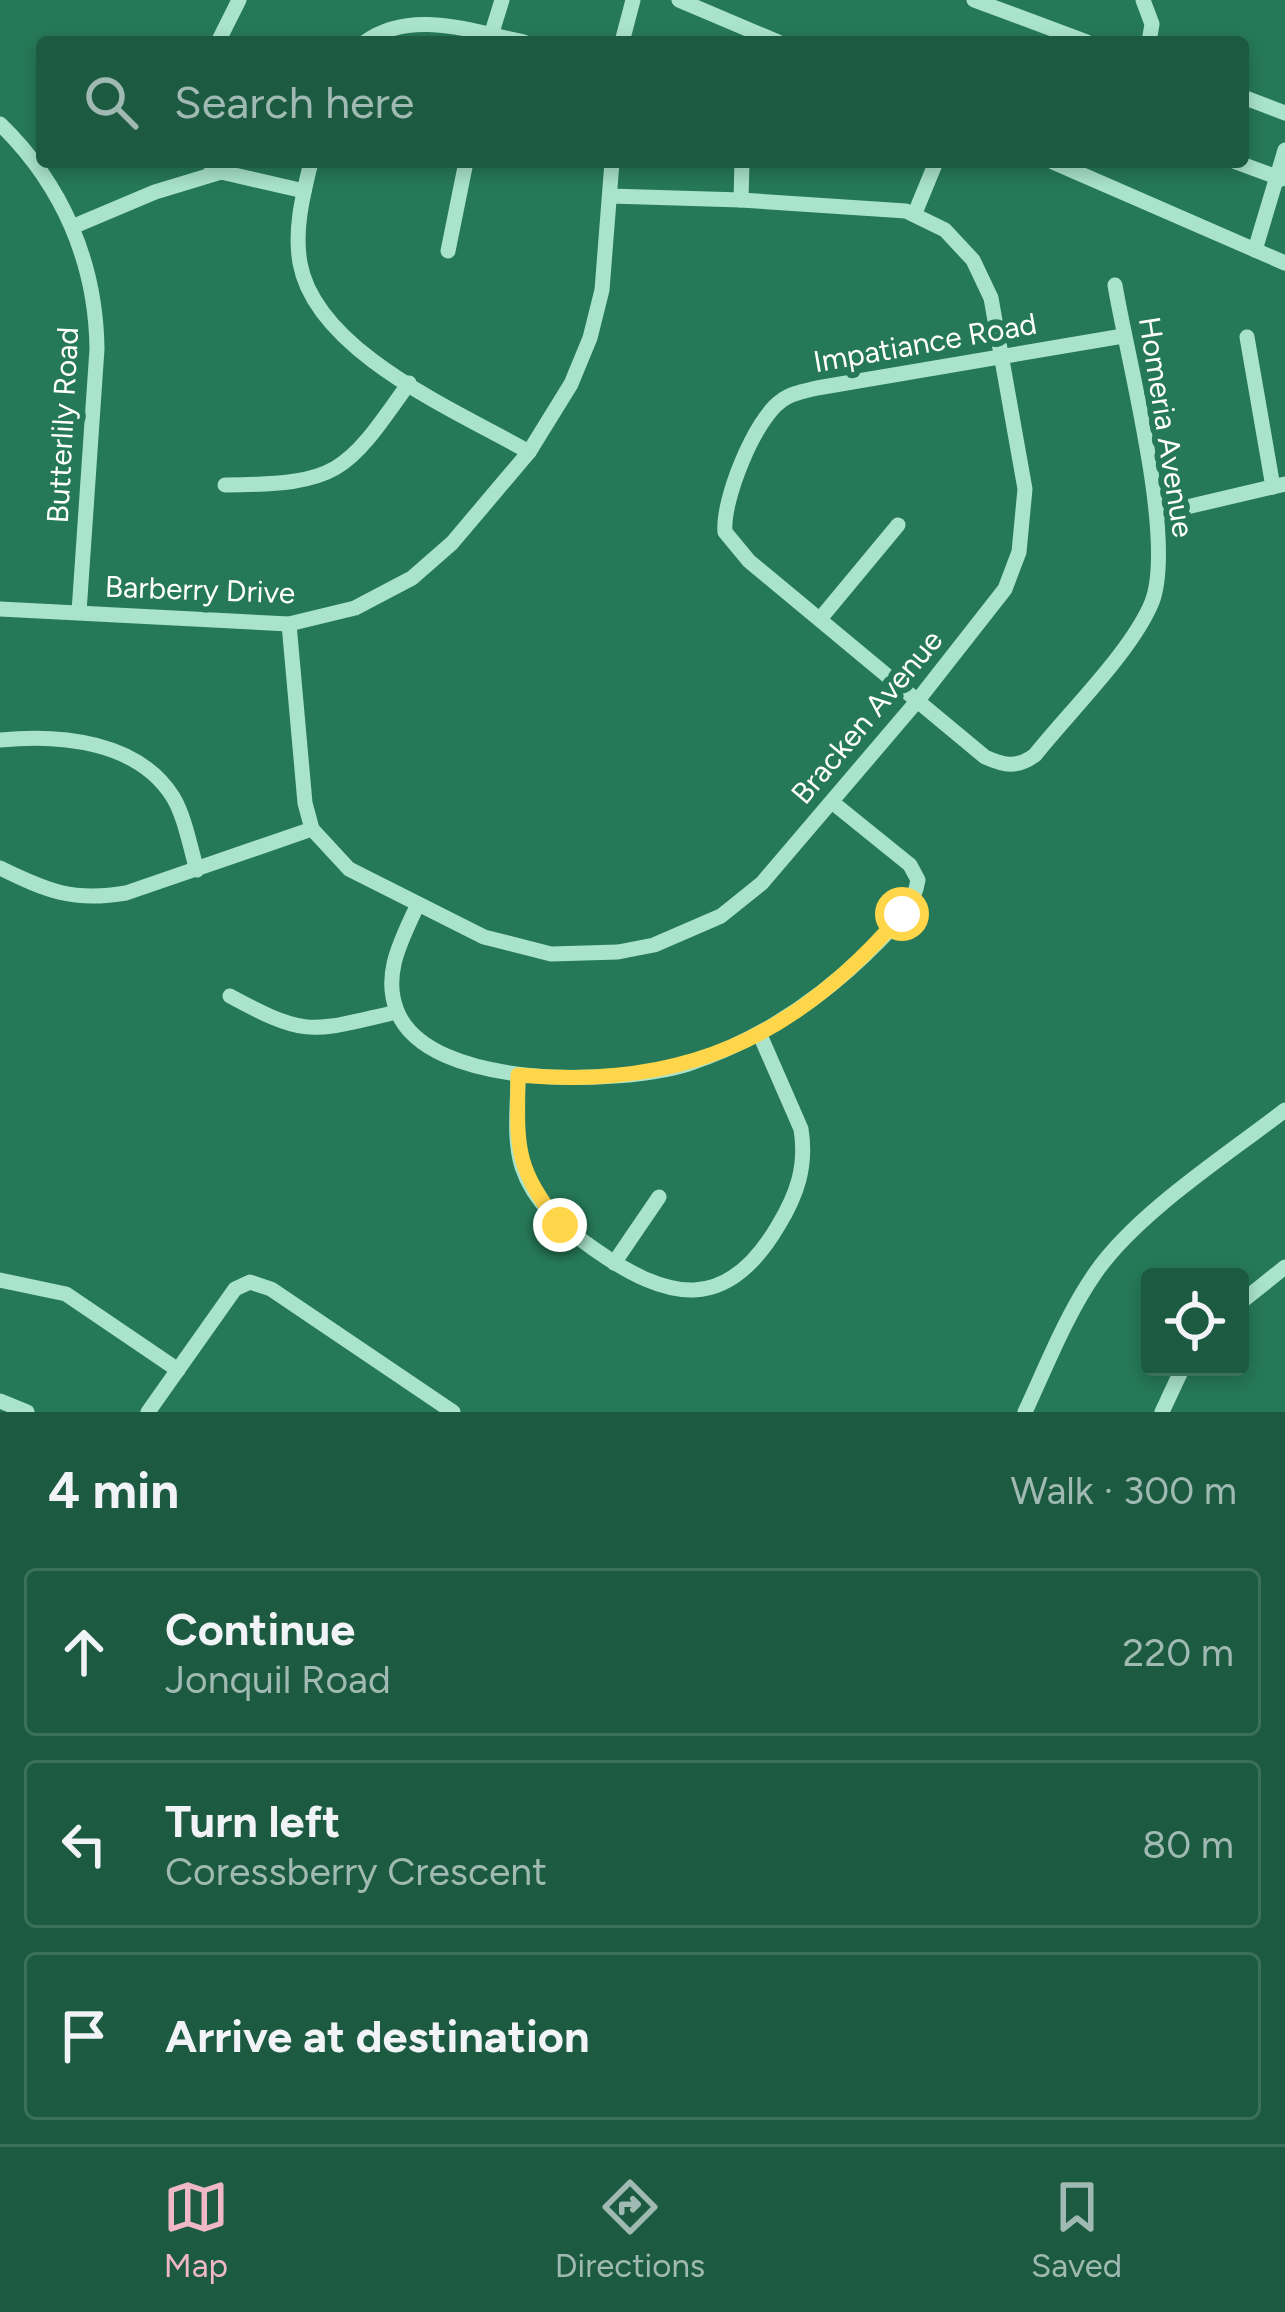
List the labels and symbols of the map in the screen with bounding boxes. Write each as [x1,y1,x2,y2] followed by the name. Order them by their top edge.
[810,305,1039,380] street label: Impatiance Road
[1131,314,1202,540] street label: Homeria Avenue
[39,326,86,524] street label: Butterlily Road
[104,568,296,611] street label: Barberry Drive
[783,622,950,811] street label: Bracken Avenue
[875,887,929,941] route start
[533,1198,587,1252] route end

